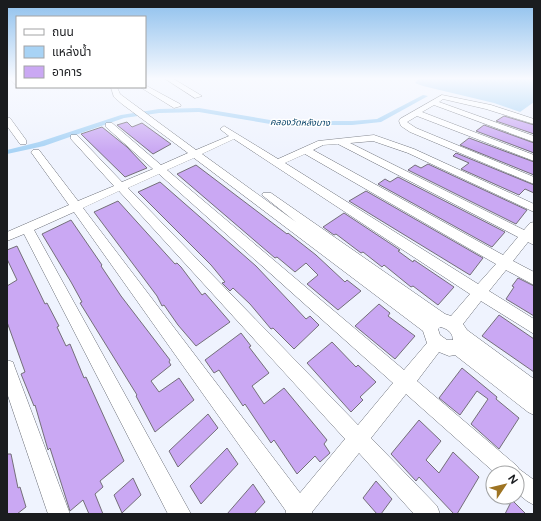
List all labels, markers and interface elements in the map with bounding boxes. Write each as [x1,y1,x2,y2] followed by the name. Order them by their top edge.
[16,16,146,88] legend
[52,25,74,39] text: ถนน
[52,43,91,59] text: แหล่งน้ำ
[52,65,82,79] text: อาคาร
[270,116,331,128] water label: คลองวัดหลังบาง
[485,465,525,505] north arrow
[505,472,521,487] text: N

